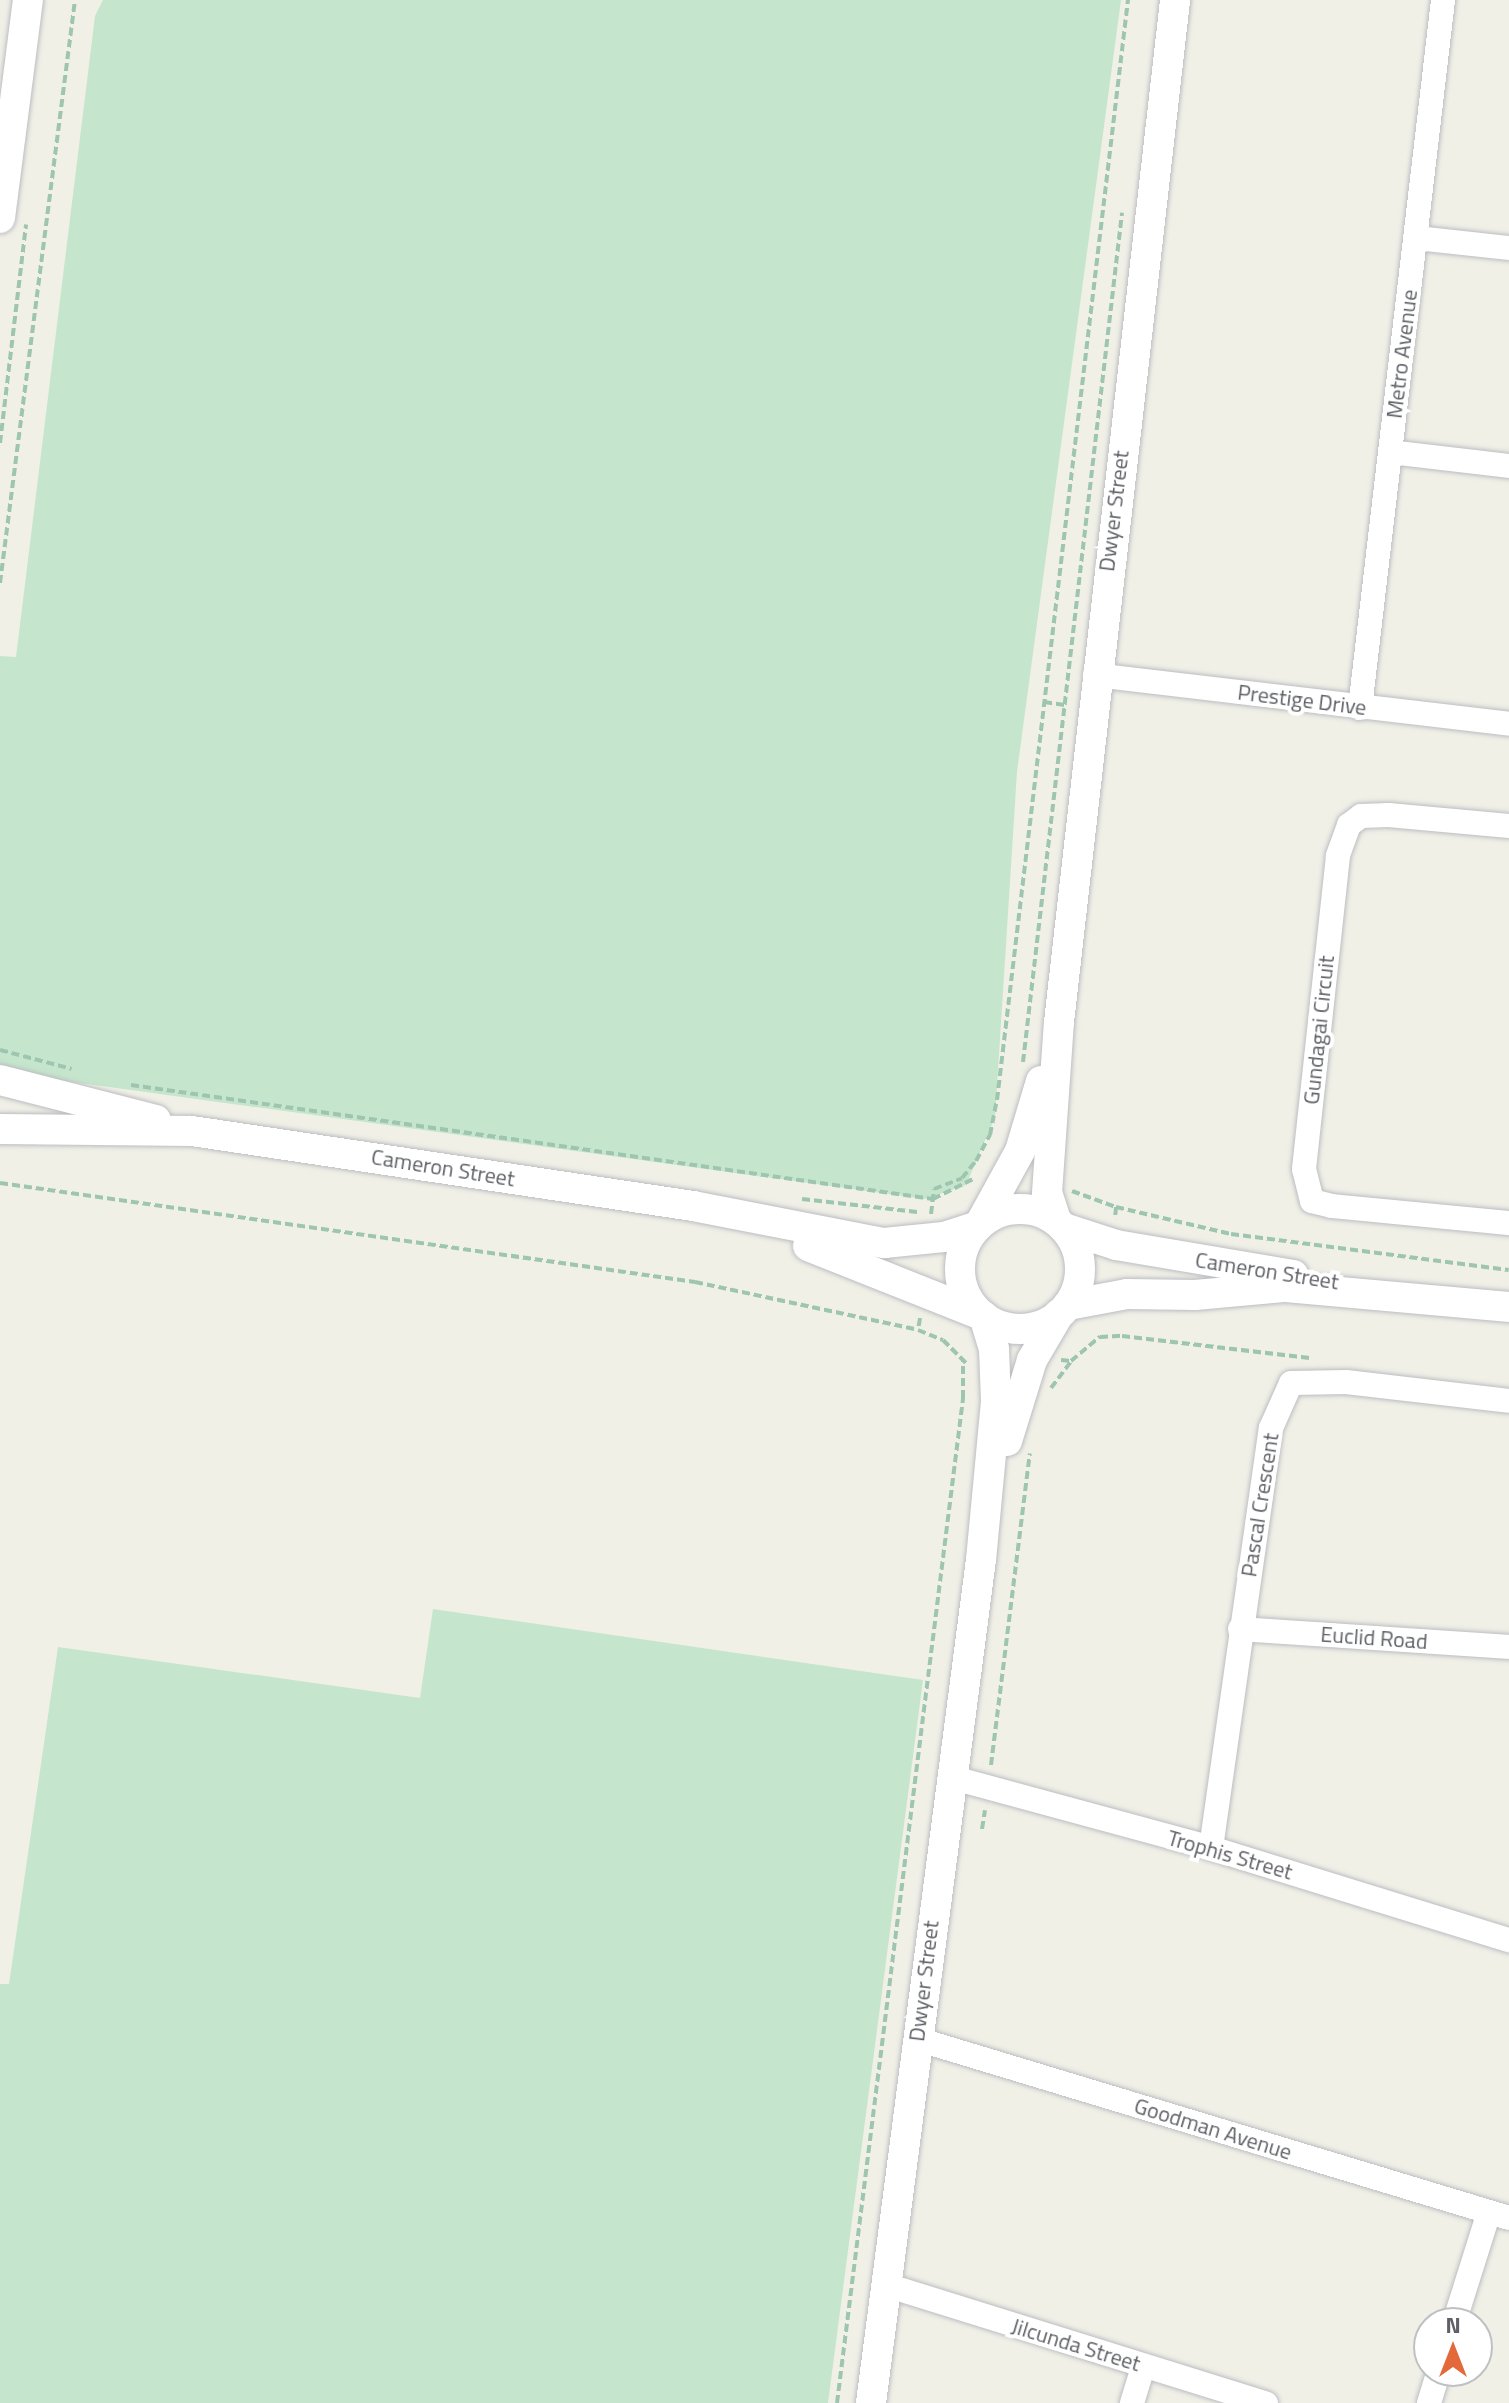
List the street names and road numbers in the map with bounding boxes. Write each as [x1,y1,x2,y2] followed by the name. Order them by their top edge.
[1381,288,1423,420] street label: Metro Avenue
[1093,449,1135,573] street label: Dwyer Street
[1236,679,1368,721] street label: Prestige Drive
[1298,954,1340,1106] street label: Gundagai Circuit
[369,1144,517,1192] street label: Cameron Street
[1193,1247,1341,1295] street label: Cameron Street
[1236,1431,1284,1579] street label: Pascal Crescent
[1320,1621,1428,1655] street label: Euclid Road
[1165,1825,1295,1885] street label: Trophis Street
[903,1919,945,2043] street label: Dwyer Street
[1131,2093,1295,2165] street label: Goodman Avenue
[1008,2313,1144,2377] street label: Jilcunda Street

